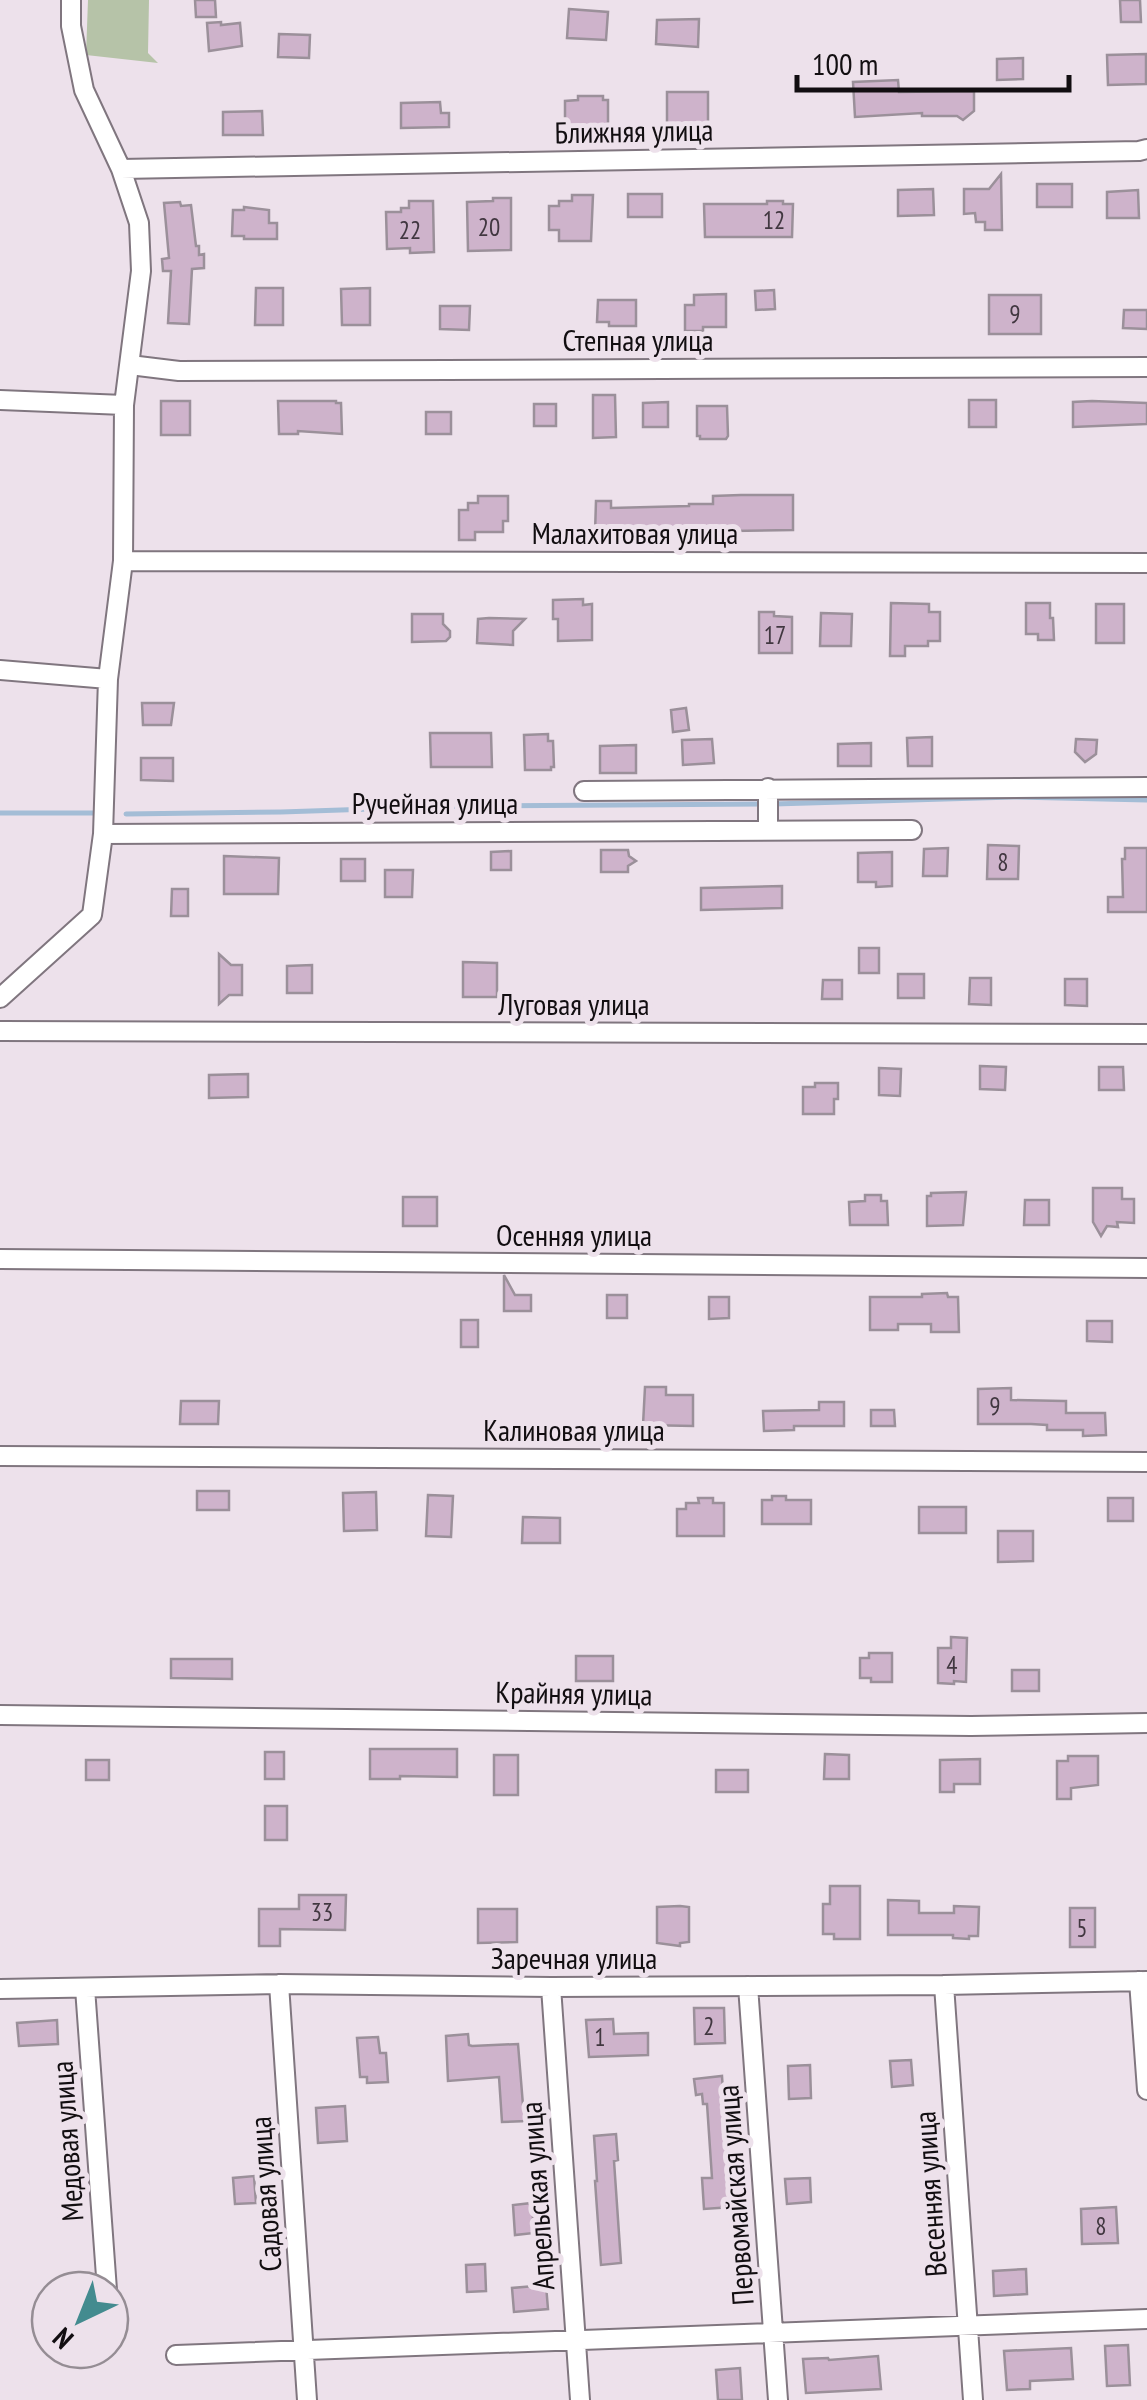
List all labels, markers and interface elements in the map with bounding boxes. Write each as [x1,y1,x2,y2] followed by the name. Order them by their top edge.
[797,30,1070,92] scale bar
[812,44,878,83] text: 100 m
[554,110,714,151] street label: Ближняя улица
[763,204,785,236] house number: 12
[478,211,500,243] house number: 20
[399,214,421,246] house number: 22
[1009,298,1021,330] house number: 9
[562,320,714,359] street label: Степная улица
[532,513,738,552] street label: Малахитовая улица
[764,619,786,651] house number: 17
[352,783,518,822] street label: Ручейная улица
[997,846,1009,878] house number: 8
[497,984,650,1023] street label: Луговая улица
[496,1215,652,1254] street label: Осенняя улица
[989,1390,1001,1422] house number: 9
[483,1410,665,1449] street label: Калиновая улица
[946,1649,958,1681] house number: 4
[495,1672,653,1713] street label: Крайняя улица
[311,1896,333,1928] house number: 33
[1076,1912,1088,1944] house number: 5
[491,1938,657,1977] street label: Заречная улица
[703,2010,715,2042] house number: 2
[594,2021,606,2053] house number: 1
[41,2060,92,2223] street label: Медовая улица
[707,2084,762,2307] street label: Первомайская улица
[510,2100,563,2292] street label: Апрельская улица
[904,2110,955,2278] street label: Весенняя улица
[240,2115,289,2273] street label: Садовая улица
[1095,2210,1107,2242] house number: 8
[30,2270,130,2370] north arrow
[44,2320,81,2357] text: N

